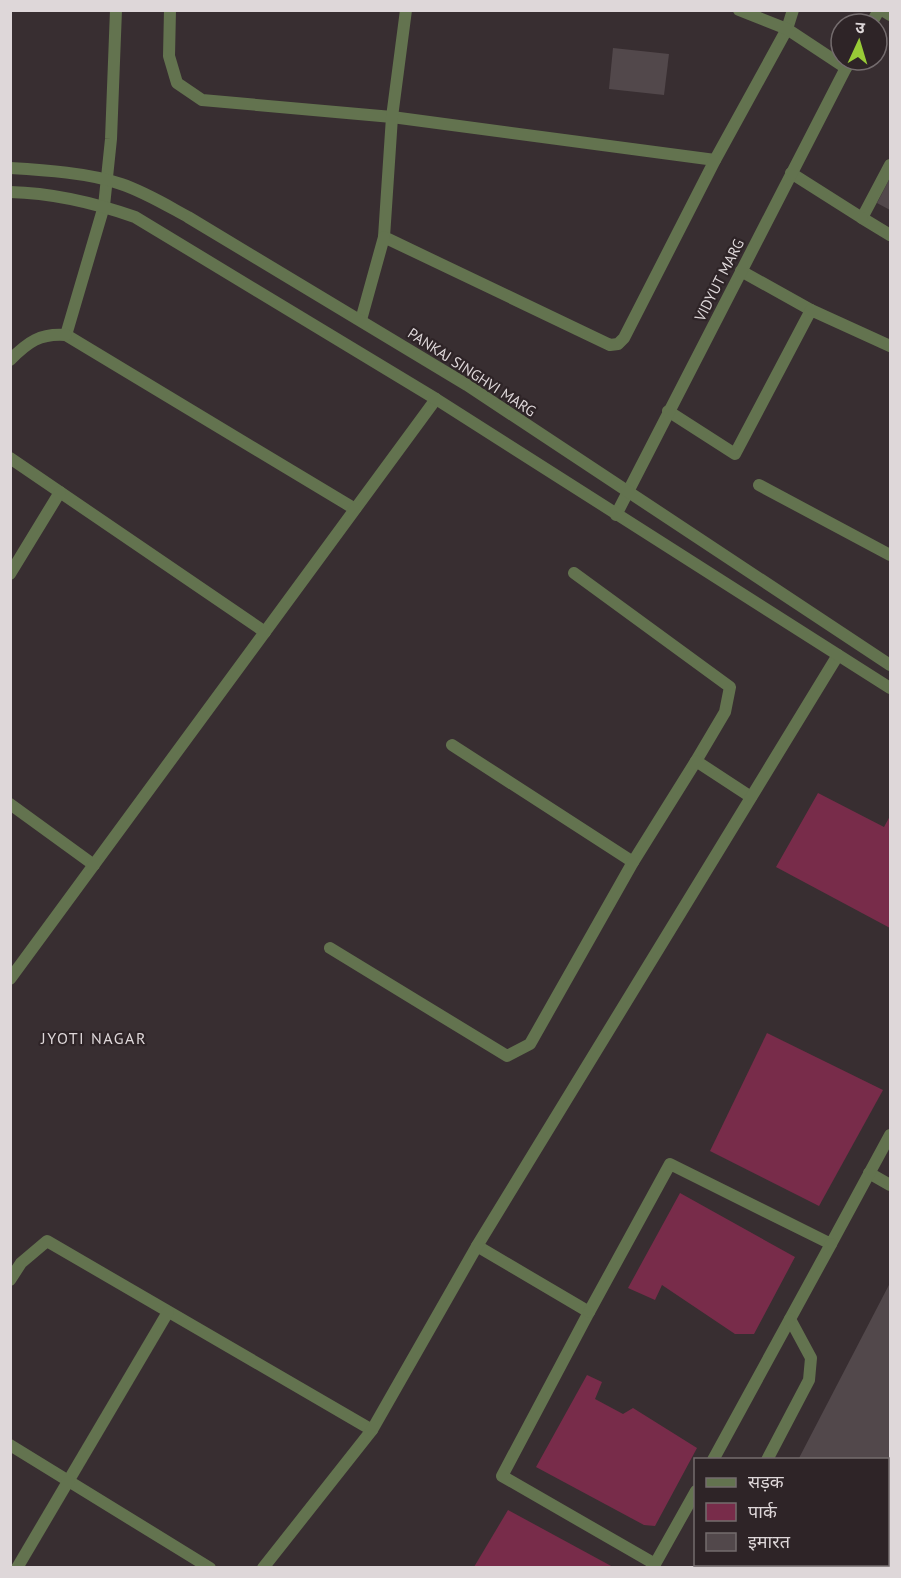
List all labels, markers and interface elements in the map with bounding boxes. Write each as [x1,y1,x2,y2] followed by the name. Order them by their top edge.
[829,12,889,72] north arrow
[855,17,866,37] text: उ
[690,236,748,325] street label: VIDYUT MARG
[404,324,540,420] street label: PANKAJ SINGHVI MARG
[40,1028,147,1048] district label: JYOTI NAGAR
[694,1458,889,1566] legend
[748,1470,785,1493] text: सड़क
[748,1500,778,1523] text: पार्क
[748,1530,791,1553] text: इमारत

